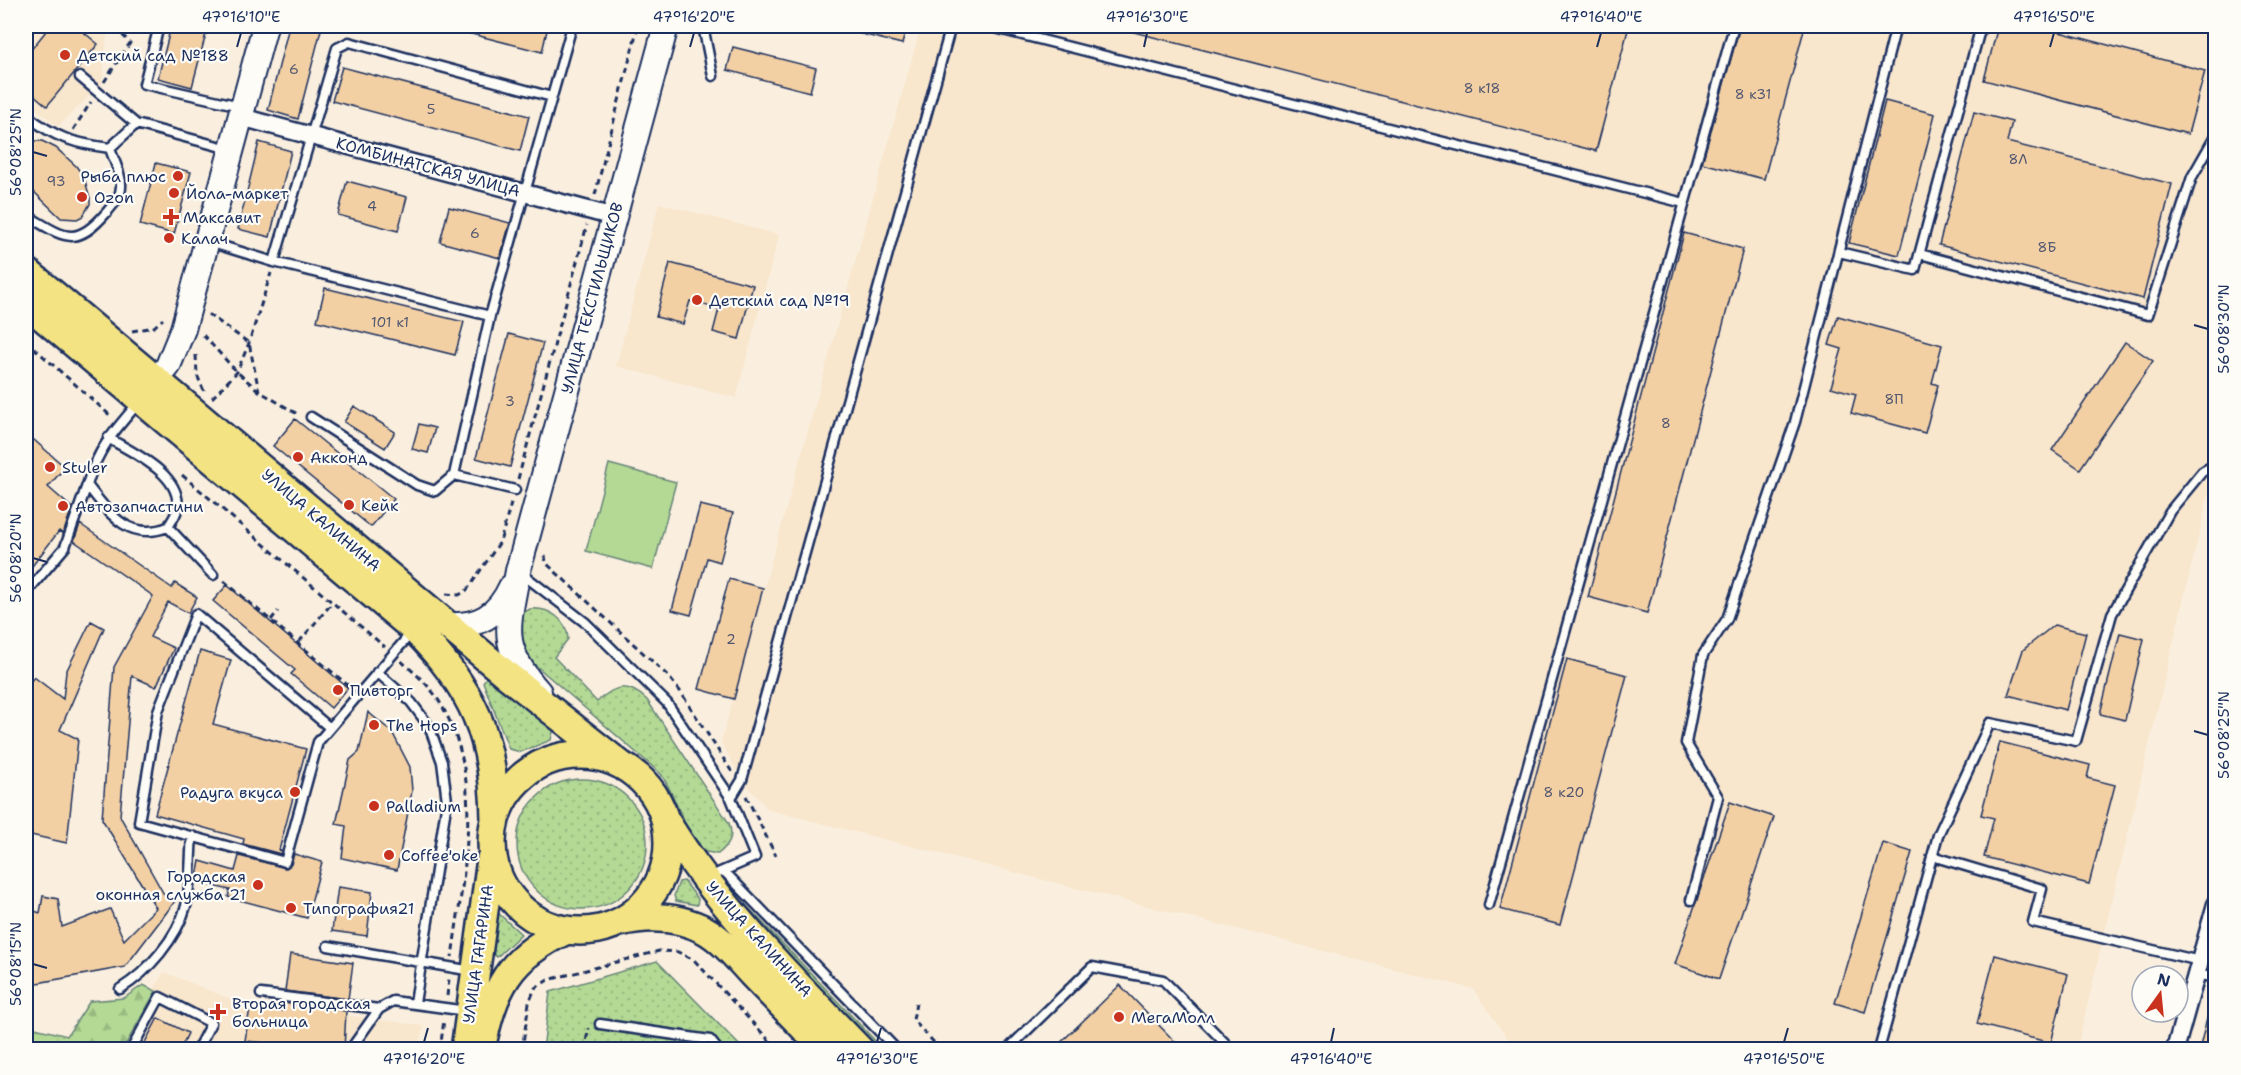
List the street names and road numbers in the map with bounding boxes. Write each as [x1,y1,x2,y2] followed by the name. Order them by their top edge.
[334,132,522,202] street label: КОМБИНАТСКАЯ УЛИЦА
[556,200,628,396] street label: УЛИЦА ТЕКСТИЛЬЩИКОВ
[257,464,385,576] street label: УЛИЦА КАЛИНИНА
[701,877,817,1001] street label: УЛИЦА КАЛИНИНА
[458,883,498,1025] street label: УЛИЦА ГАГАРИНА

